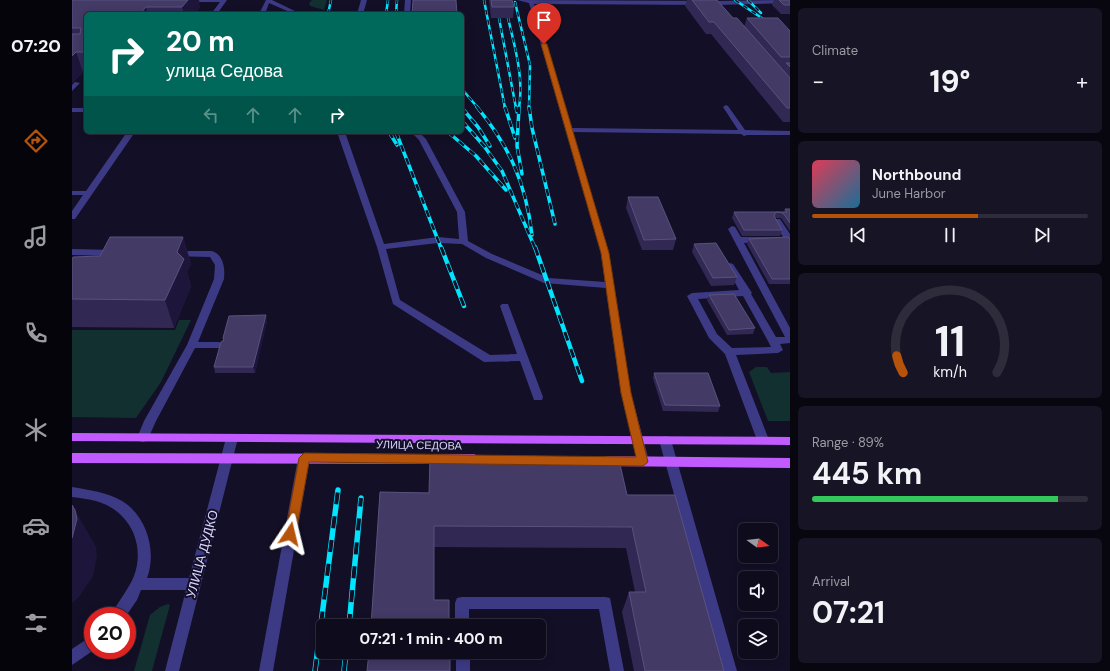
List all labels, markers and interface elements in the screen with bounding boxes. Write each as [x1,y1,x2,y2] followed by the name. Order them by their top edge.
[527,3,561,44] pin
[533,9,555,31] icon: arrive
[166,23,235,60] text: 20 m
[100,28,152,80] icon: right
[11,34,61,58] text: 07:20
[812,42,858,59] text: Climate
[166,59,283,83] text: улица Седова
[930,62,970,101] text: 19°
[812,67,824,96] text: −
[1076,67,1088,96] text: +
[200,104,222,126] icon: left
[242,104,264,126] icon: ahead
[284,104,306,126] icon: ahead
[326,104,348,126] icon: right
[22,127,50,155] icon: directions
[872,165,961,185] text: Northbound
[872,185,946,202] text: June Harbor
[22,223,50,251] icon: music
[847,224,869,246] icon: previous
[939,224,961,246] icon: pause
[1031,224,1053,246] icon: next
[935,315,965,369] text: 11
[22,319,50,347] icon: phone
[933,363,967,381] text: km/h
[22,416,50,444] icon: climate
[812,434,884,451] text: Range · 89%
[376,437,463,453] street label: УЛИЦА СЕДОВА
[812,454,922,493] text: 445 km
[182,508,222,600] street label: УЛИЦА ДУДКО
[22,512,50,540] icon: car
[269,513,311,555] position arrow
[738,523,778,563] north arrow
[738,523,778,659] map controls
[738,571,778,611] button: sound
[812,573,850,590] text: Arrival
[812,593,885,632] text: 07:21
[84,607,136,659] speed limit sign: 20
[22,609,50,637] icon: filters
[738,619,778,659] button: layers
[359,629,503,649] text: 07:21 · 1 min · 400 m

